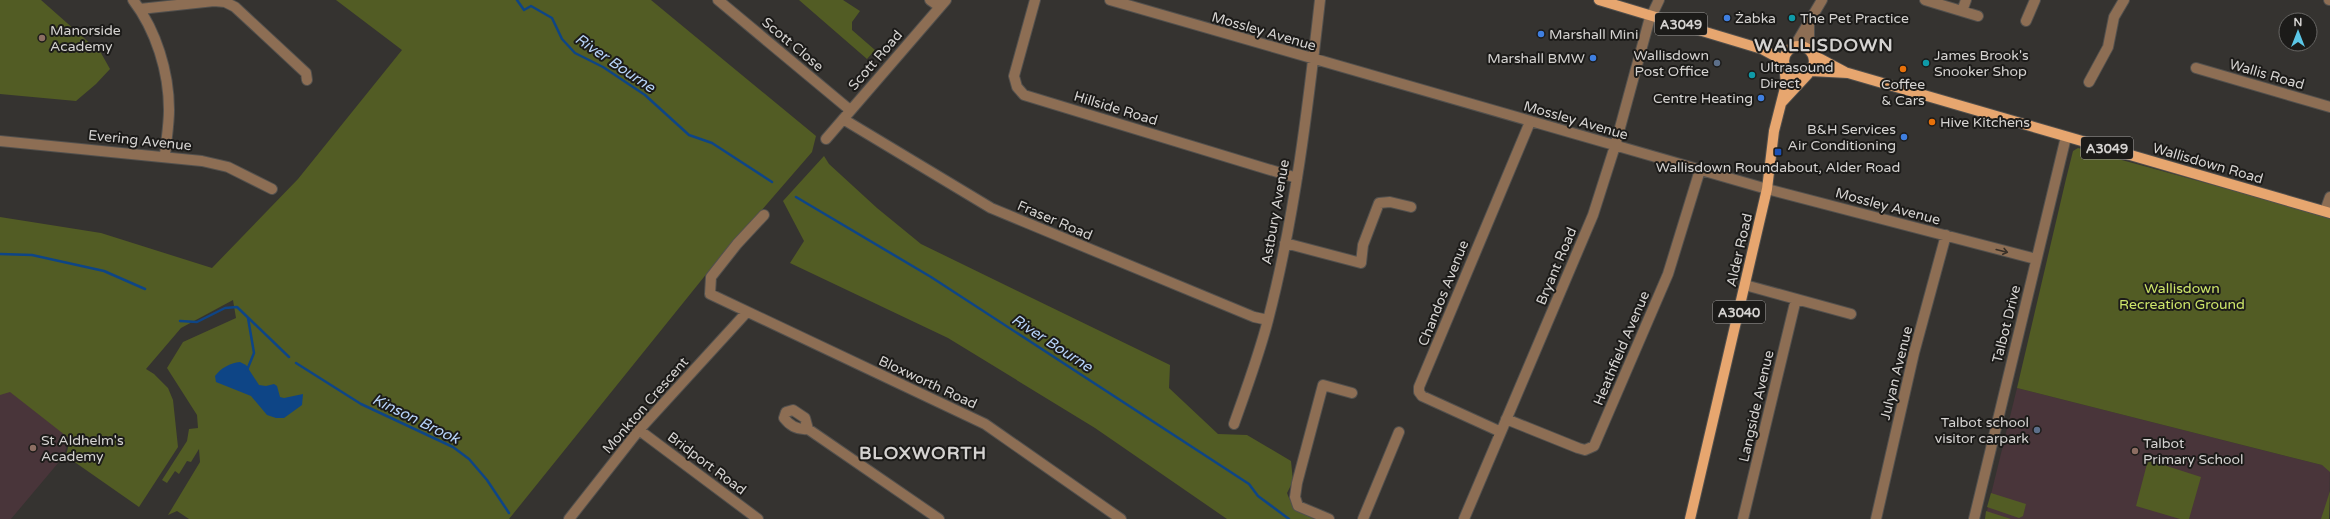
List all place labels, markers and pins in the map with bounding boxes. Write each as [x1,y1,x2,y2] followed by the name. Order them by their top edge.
[1735,10,1776,27] place label: Żabka
[1800,10,1909,27] place label: The Pet Practice
[1722,13,1732,23] marker: Żabka
[1787,13,1797,23] marker: The Pet Practice
[50,22,121,55] place label: Manorside Academy
[1549,26,1638,43] place label: Marshall Mini
[1536,29,1546,39] marker: Marshall Mini
[37,33,47,43] marker: Manorside Academy
[1633,47,1709,80] place label: Wallisdown Post Office
[1934,47,2029,80] place label: James Brook's Snooker Shop
[1487,50,1585,67] place label: Marshall BMW
[1588,53,1598,63] marker: Marshall BMW
[1712,58,1722,68] marker: Wallisdown Post Office
[1921,58,1931,68] marker: James Brook's Snooker Shop
[1760,59,1834,92] place label: Ultrasound Direct
[1898,64,1908,74] marker: Coffee & Cars
[1747,70,1757,80] marker: Ultrasound Direct
[1881,76,1925,109] place label: Coffee & Cars
[1653,90,1753,107] place label: Centre Heating
[1756,93,1766,103] marker: Centre Heating
[1940,114,2030,131] place label: Hive Kitchens
[1927,117,1937,127] marker: Hive Kitchens
[1788,121,1896,154] place label: B&H Services Air Conditioning
[1899,132,1909,142] marker: B&H Services Air Conditioning
[1773,147,1783,157] marker: Wallisdown Roundabout, Alder Road
[1656,159,1900,176] place label: Wallisdown Roundabout, Alder Road
[1935,414,2029,447] place label: Talbot school visitor carpark
[2032,425,2042,435] marker: Talbot school visitor carpark
[41,432,124,465] place label: St Aldhelm's Academy
[2143,435,2244,468] place label: Talbot Primary School
[28,443,38,453] marker: St Aldhelm's Academy
[2130,446,2140,456] marker: Talbot Primary School

